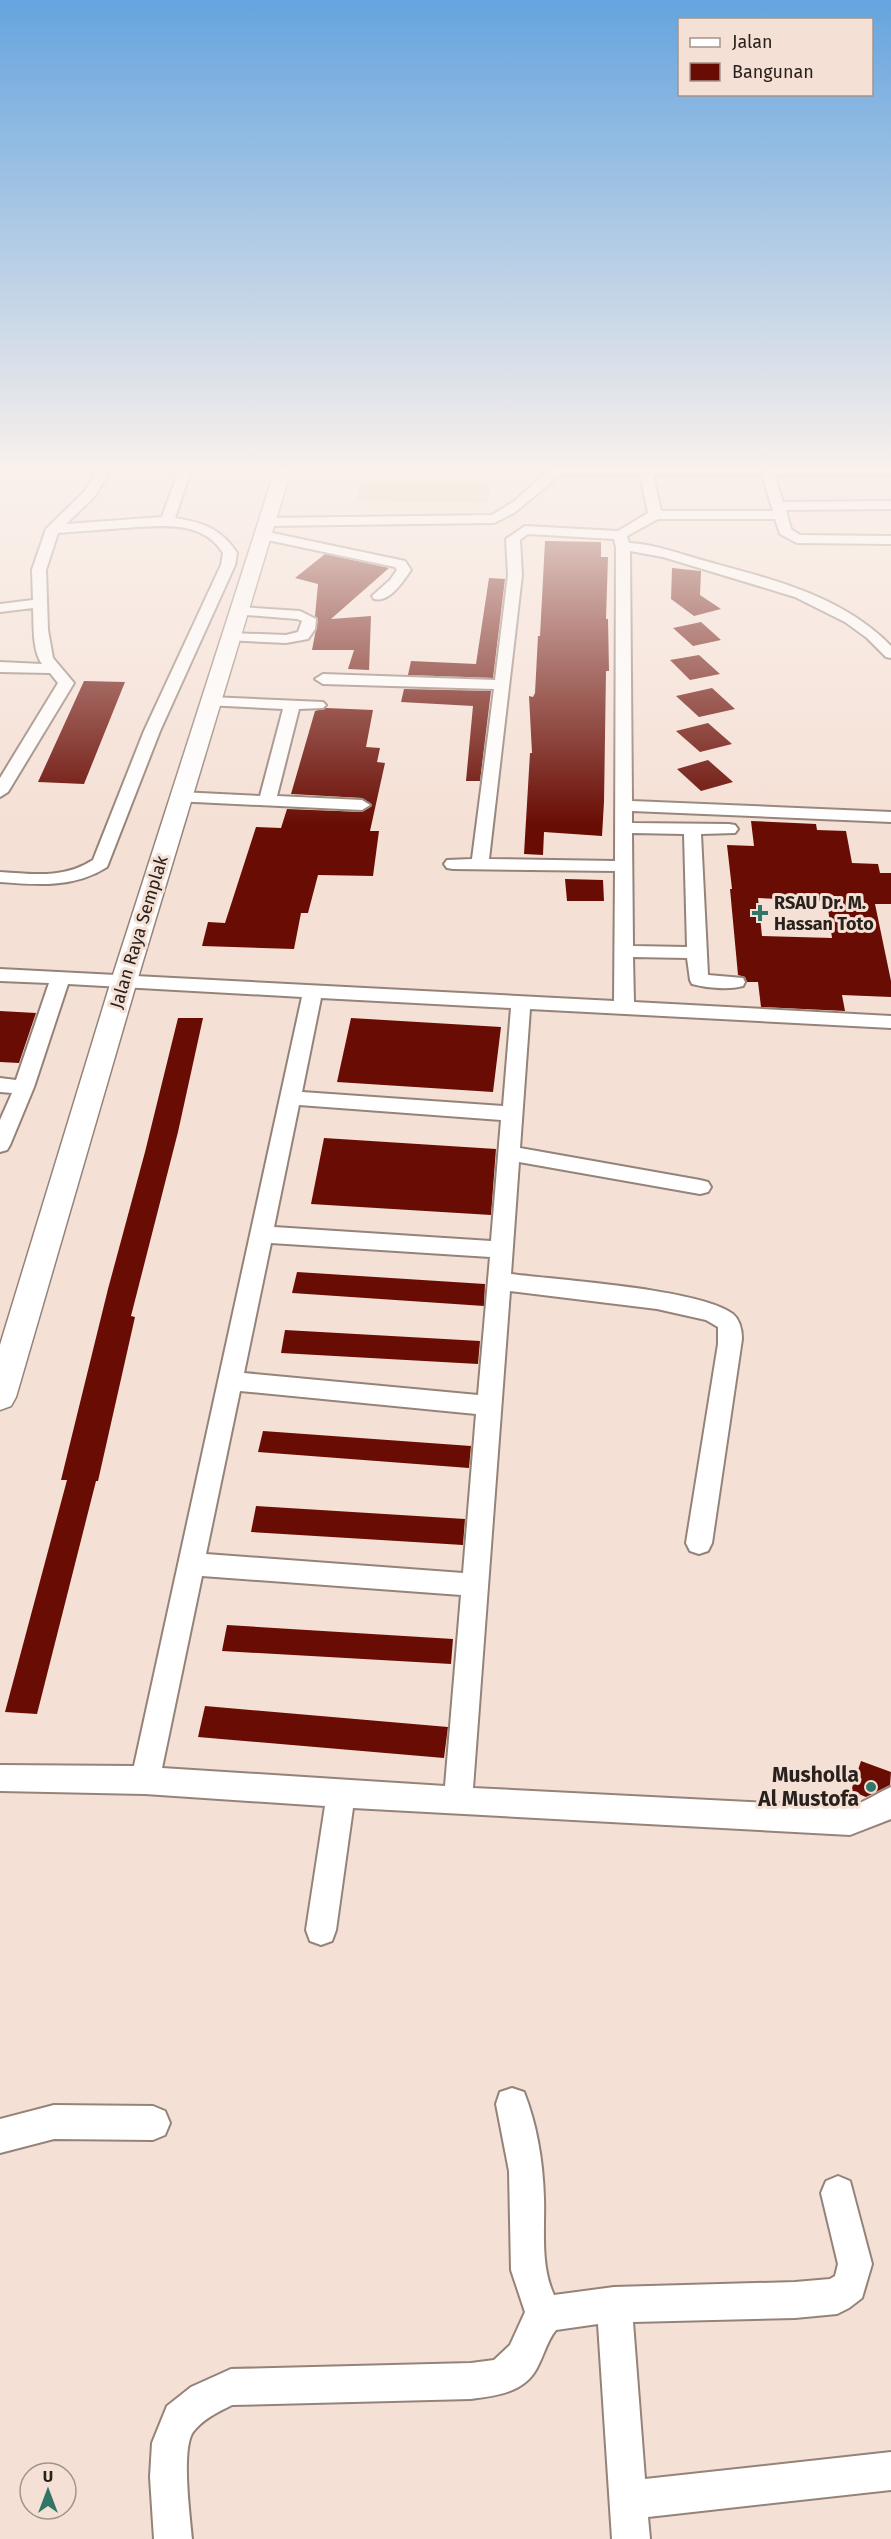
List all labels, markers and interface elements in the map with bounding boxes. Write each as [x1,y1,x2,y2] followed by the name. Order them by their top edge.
[678,18,873,96] legend
[732,31,773,53] text: Jalan
[732,61,814,83] text: Bangunan
[105,852,173,1011] street label: Jalan Raya Semplak
[774,892,874,935] place label: RSAU Dr. M. Hassan Toto
[751,904,769,922] marker: RSAU Dr. M. Hassan Toto
[757,1762,859,1812] place label: Musholla Al Mustofa
[864,1780,878,1794] marker: Musholla Al Mustofa
[18,2461,78,2521] north arrow
[43,2467,53,2486] text: U

